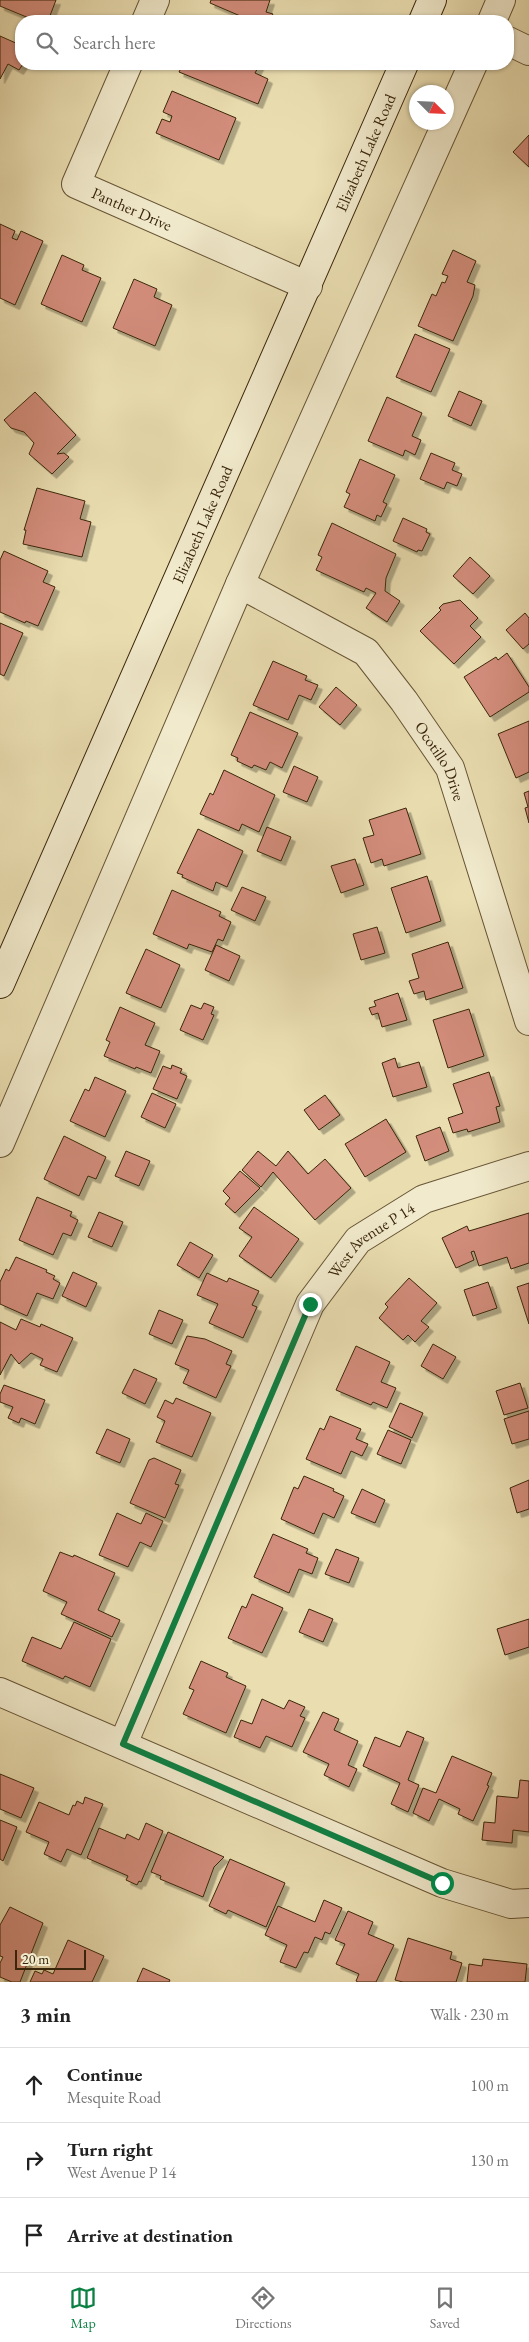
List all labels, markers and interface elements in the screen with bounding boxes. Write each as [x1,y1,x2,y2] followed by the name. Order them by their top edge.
[15,15,514,70] search box
[33,29,61,57] icon: search
[73,30,155,55] text: Search here
[409,85,454,130] north arrow
[330,90,400,215] street label: Elizabeth Lake Road
[89,182,175,235] street label: Panther Drive
[167,461,237,586] street label: Elizabeth Lake Road
[410,717,470,803] street label: Ocotillo Drive
[323,1197,419,1282] street label: West Avenue P 14
[299,1293,322,1316] route end
[431,1872,454,1895] route start
[15,1947,86,1970] scale bar
[22,1950,49,1968] text: 20 m
[20,2001,71,2028] text: 3 min
[430,2004,509,2025] text: Walk · 230 m
[67,2062,142,2087] text: Continue
[20,2071,48,2099] icon: ahead
[470,2075,509,2096] text: 100 m
[67,2087,161,2108] text: Mesquite Road
[67,2137,153,2162] text: Turn right
[20,2146,48,2174] icon: right
[470,2150,509,2171] text: 130 m
[67,2162,176,2183] text: West Avenue P 14
[20,2221,48,2249] icon: arrive
[67,2223,233,2248] text: Arrive at destination
[69,2284,97,2332] tab: Map
[235,2284,292,2332] tab: Directions
[430,2284,460,2332] tab: Saved

